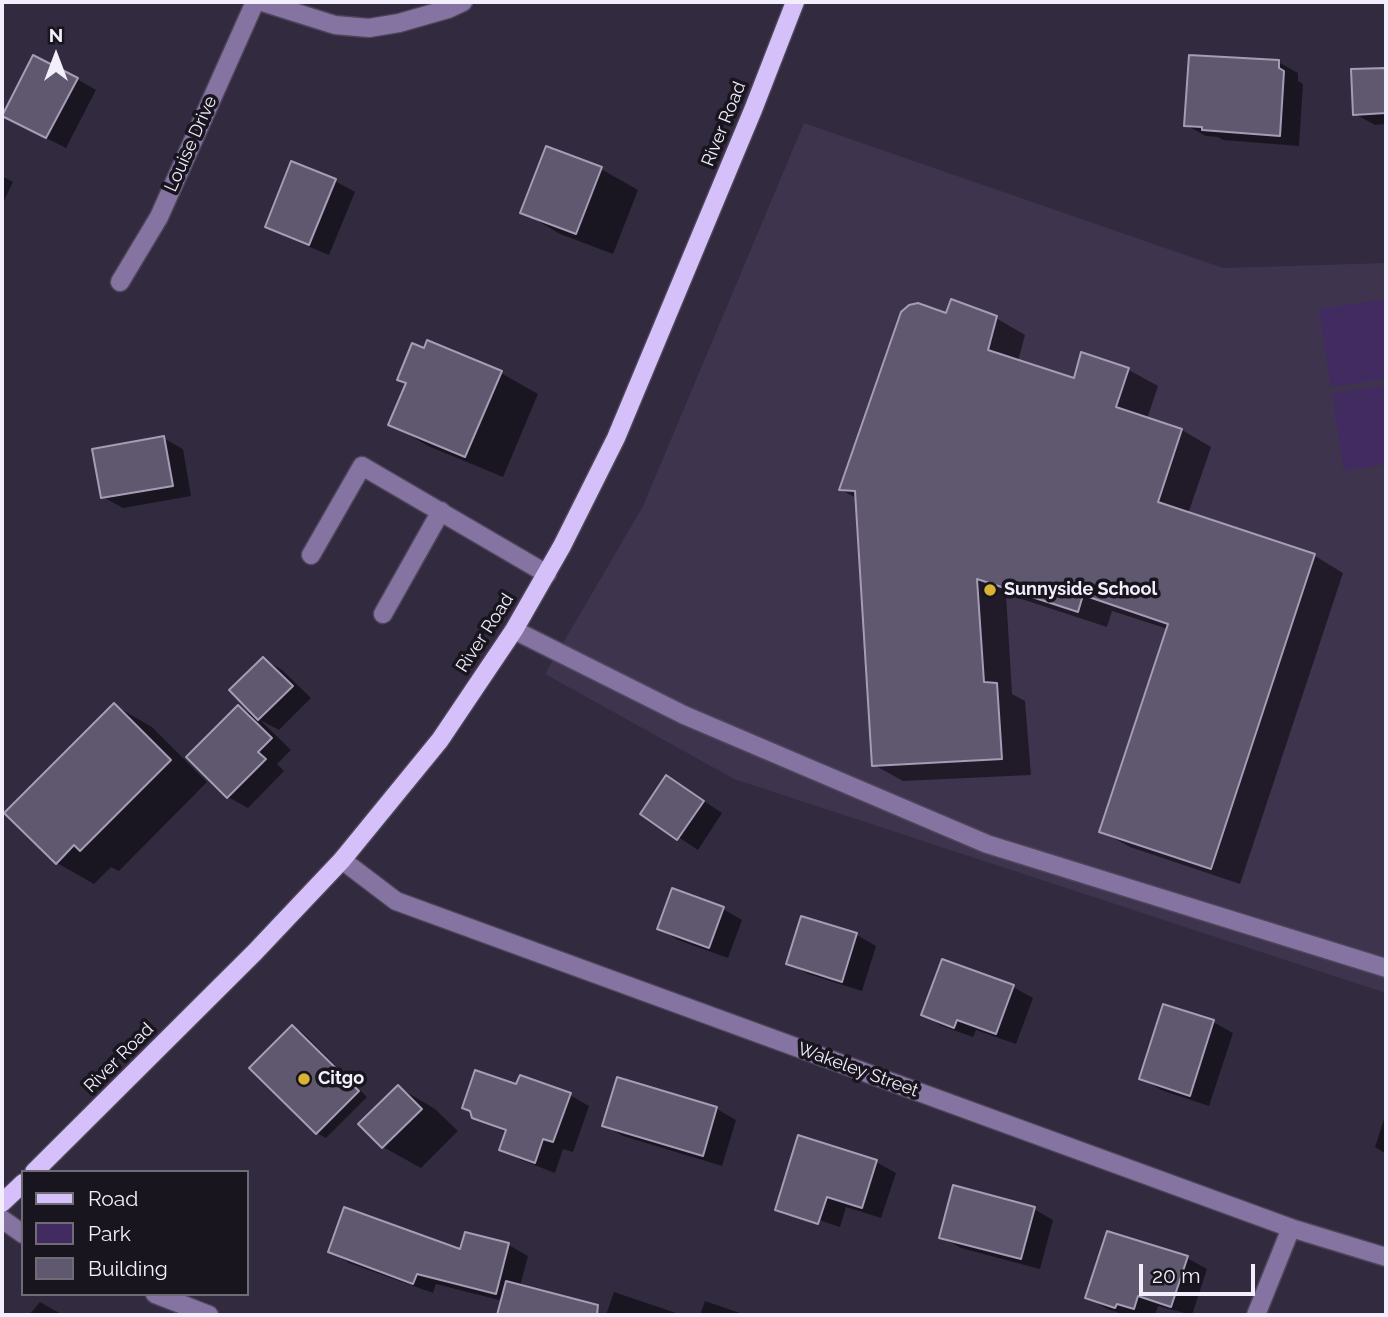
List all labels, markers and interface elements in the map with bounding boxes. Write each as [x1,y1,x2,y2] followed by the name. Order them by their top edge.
[21,21,91,91] north arrow
[49,24,63,46] text: N
[697,78,751,170] street label: River Road
[160,93,222,195] street label: Louise Drive
[1004,579,1157,601] place label: Sunnyside School
[982,582,998,598] marker: Sunnyside School
[452,590,518,676] street label: River Road
[80,1019,158,1097] street label: River Road
[795,1038,921,1102] street label: Wakeley Street
[318,1068,364,1090] place label: Citgo
[296,1071,312,1087] marker: Citgo
[21,1170,248,1296] legend
[88,1186,138,1211] text: Road
[88,1221,131,1246] text: Park
[1143,1250,1258,1294] scale bar
[88,1256,168,1281] text: Building
[1152,1263,1200,1288] text: 20 m

